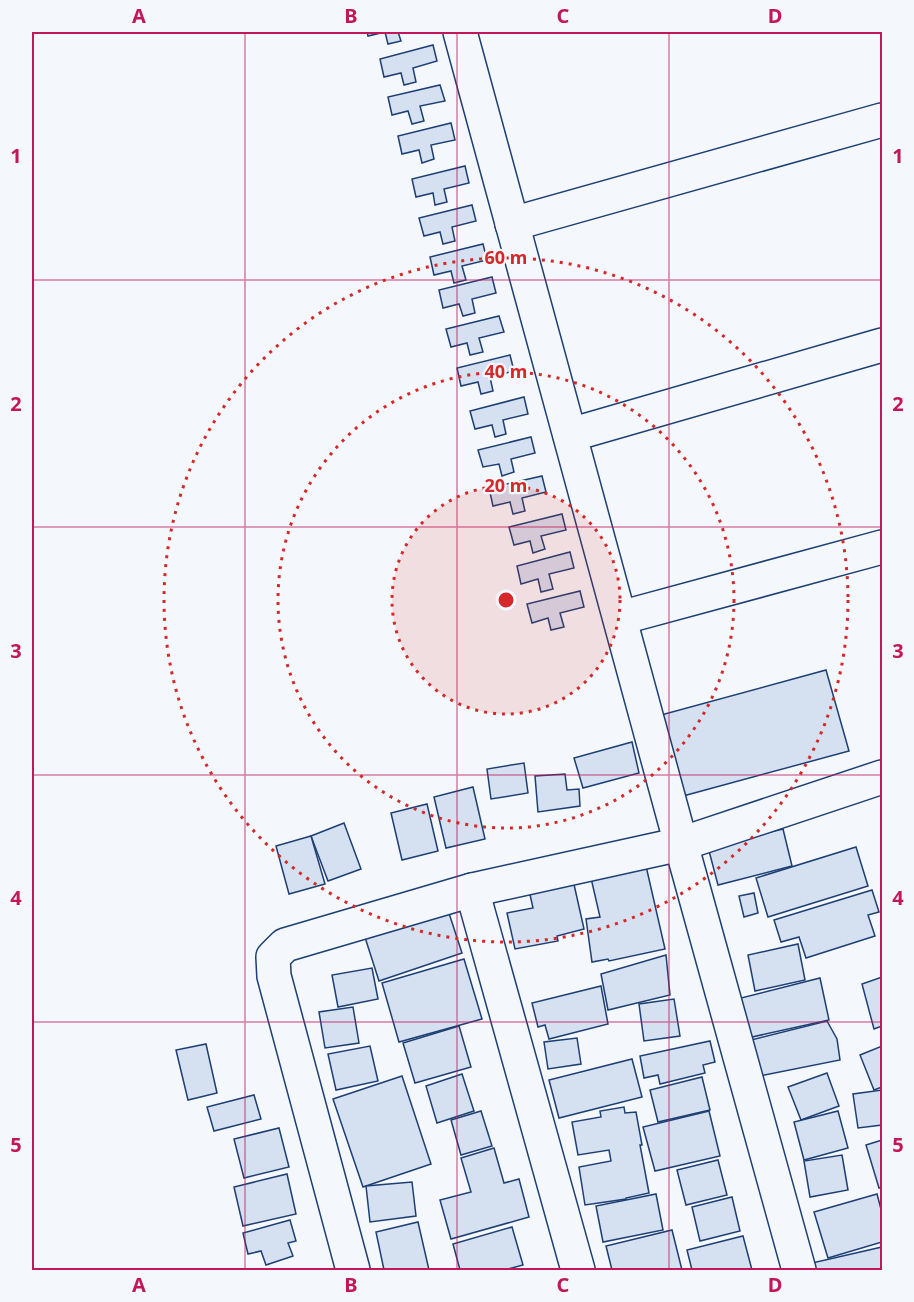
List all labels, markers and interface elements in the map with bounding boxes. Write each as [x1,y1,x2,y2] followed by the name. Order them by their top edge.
[132,2,146,29] text: A
[344,2,358,29] text: B
[557,2,570,29] text: C
[768,2,782,29] text: D
[10,142,22,169] text: 1
[892,142,904,169] text: 1
[485,245,527,269] text: 60 m
[485,359,527,383] text: 40 m
[10,390,22,417] text: 2
[892,390,904,417] text: 2
[485,473,527,497] text: 20 m
[496,590,516,610] centre of rings
[10,637,22,664] text: 3
[892,637,904,664] text: 3
[10,884,22,911] text: 4
[892,884,904,911] text: 4
[10,1131,22,1158] text: 5
[892,1131,904,1158] text: 5
[132,1271,146,1298] text: A
[344,1271,358,1298] text: B
[557,1271,570,1298] text: C
[768,1271,782,1298] text: D

